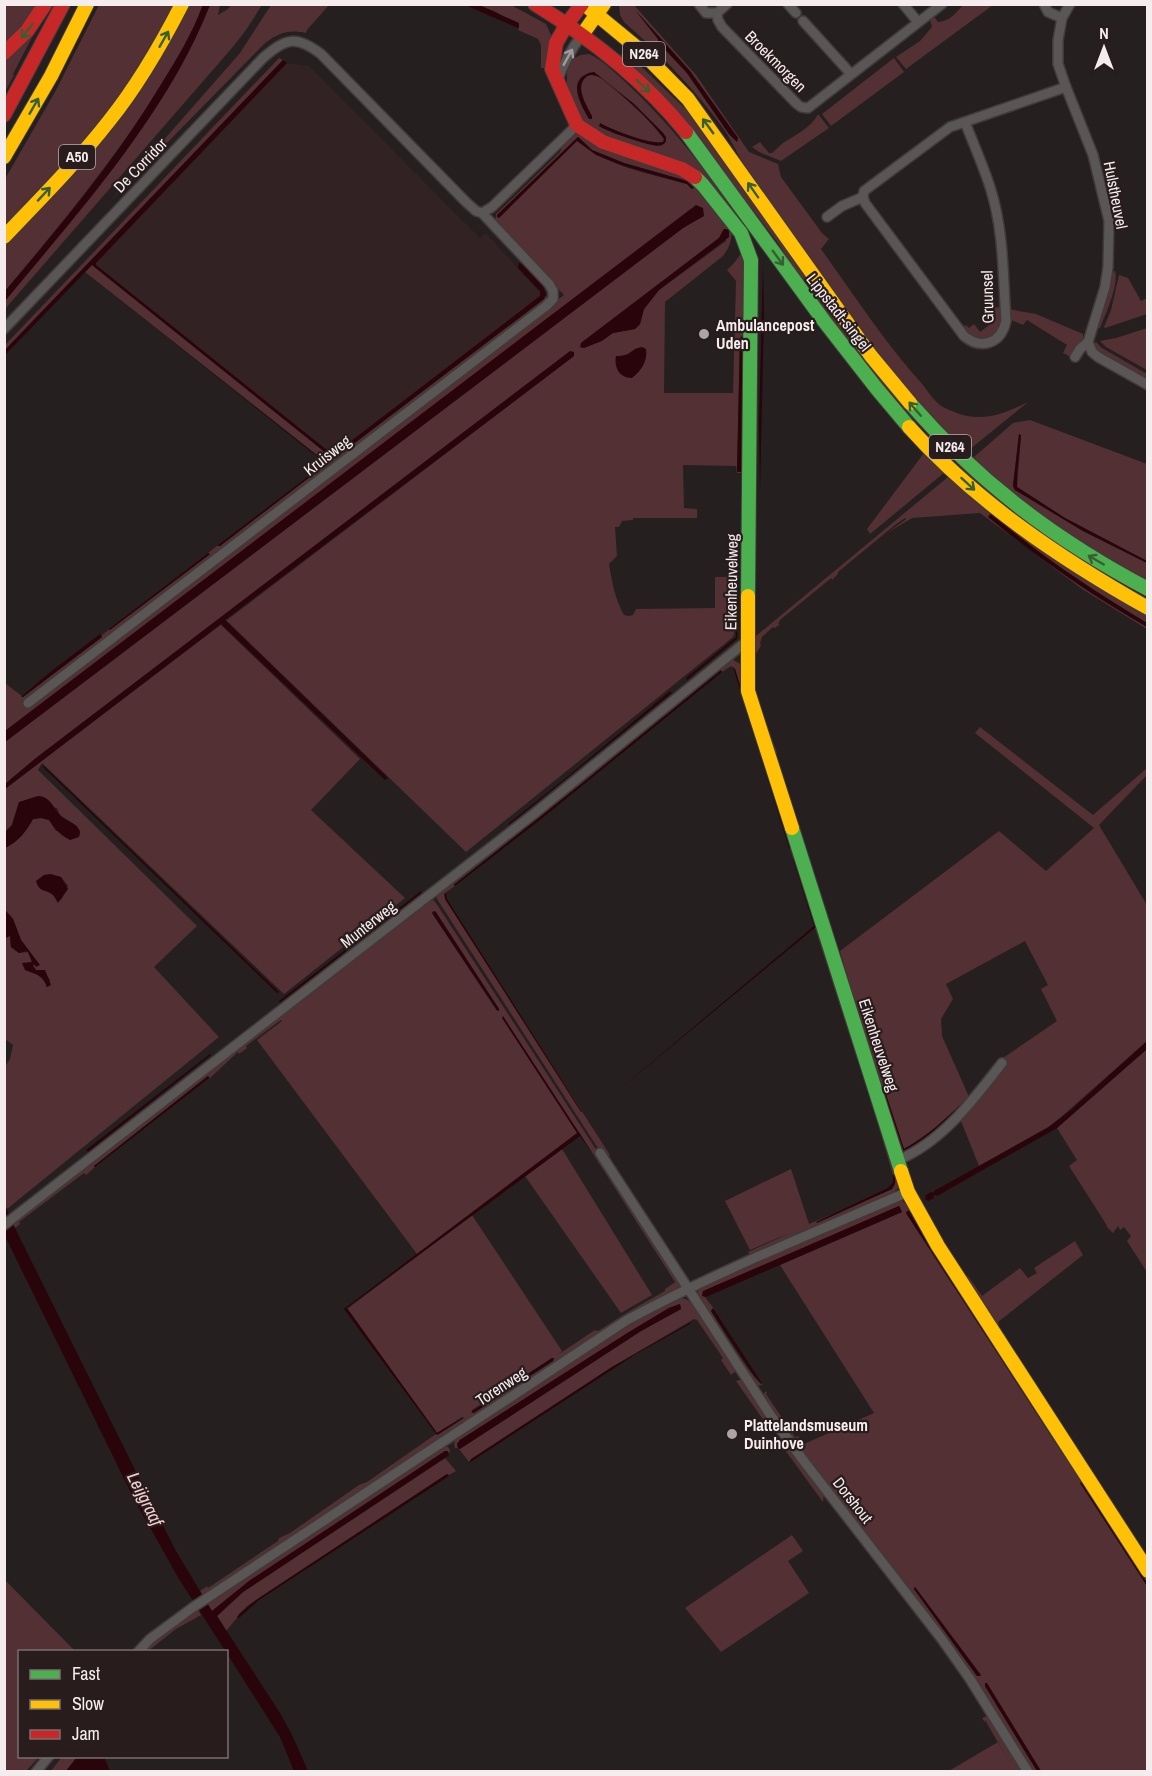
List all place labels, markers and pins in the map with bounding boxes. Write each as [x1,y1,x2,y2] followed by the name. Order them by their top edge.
[716,314,815,354] place label: Ambulancepost Uden
[697,327,711,341] marker: Ambulancepost Uden
[744,1414,868,1454] place label: Plattelandsmuseum Duinhove
[725,1427,739,1441] marker: Plattelandsmuseum Duinhove

